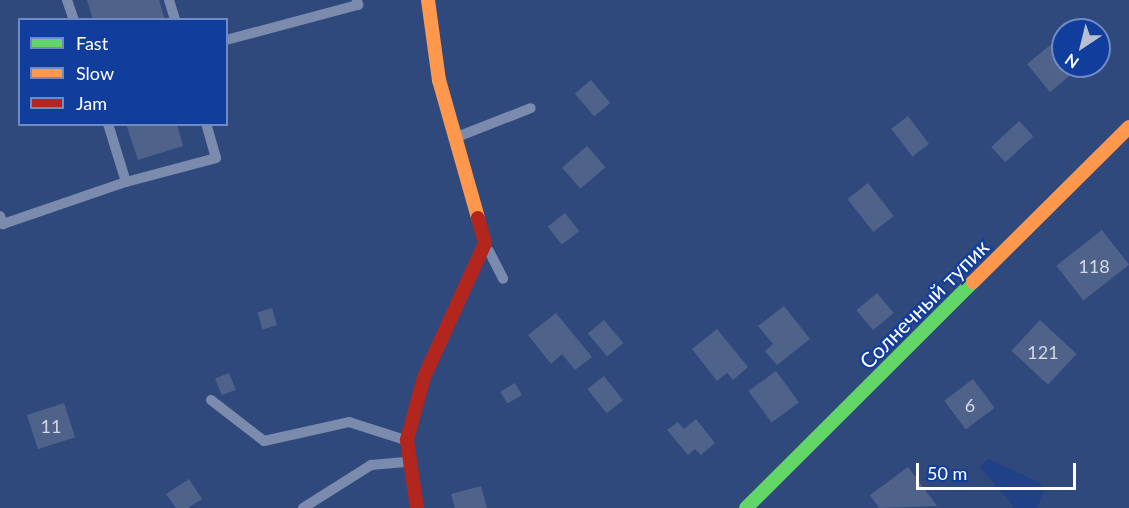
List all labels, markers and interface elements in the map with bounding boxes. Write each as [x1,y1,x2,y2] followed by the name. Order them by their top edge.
[18,18,228,126] legend
[1051,18,1111,78] north arrow
[76,32,108,54] text: Fast
[1061,50,1082,73] text: N
[76,62,114,84] text: Slow
[76,92,107,114] text: Jam
[854,234,994,374] street label: Солнечный тупик
[1078,255,1110,277] house number: 118
[1027,341,1059,363] house number: 121
[965,394,975,416] house number: 6
[41,415,61,437] house number: 11
[919,451,1080,489] scale bar
[927,462,967,484] text: 50 m

